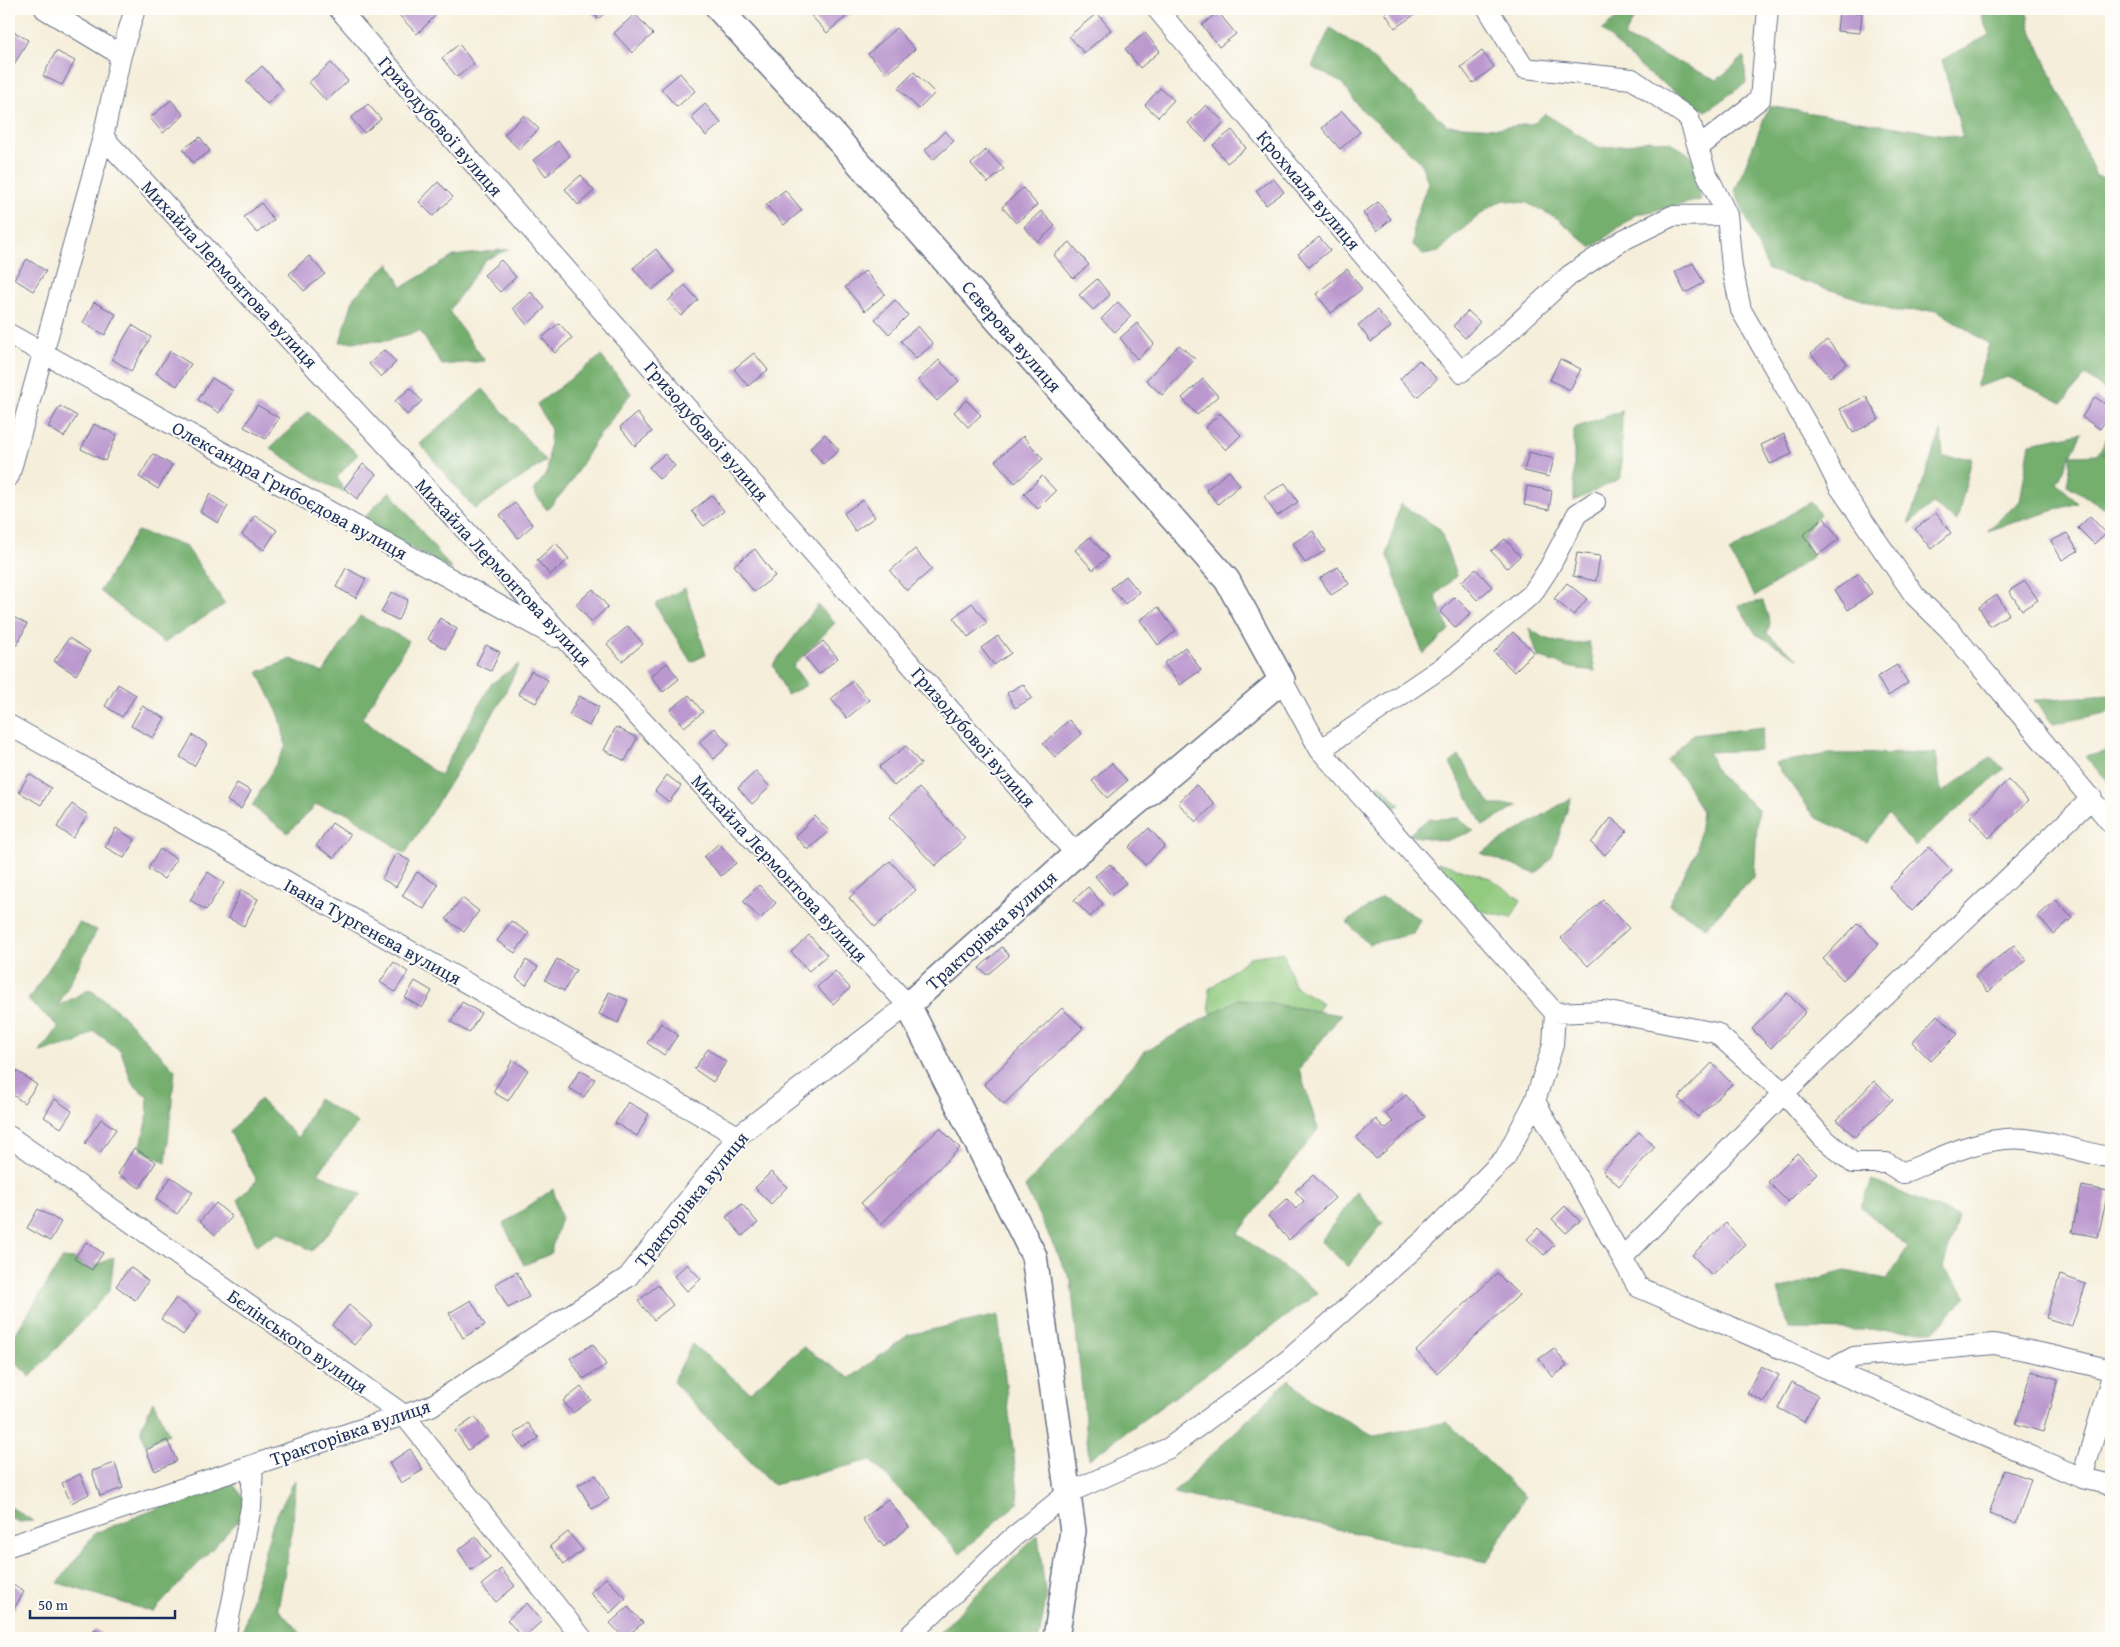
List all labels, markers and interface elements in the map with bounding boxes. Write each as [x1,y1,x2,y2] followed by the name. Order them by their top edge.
[372,50,510,203] street label: Гризодубової вулиця
[1250,124,1368,256] street label: Крохмаля вулиця
[135,174,325,374] street label: Михайла Лермонтова вулиця
[955,274,1069,398] street label: Сєверова вулиця
[638,355,776,508] street label: Гризодубової вулиця
[167,413,413,567] street label: Олександра Грибоєдова вулиця
[409,472,599,672] street label: Михайла Лермонтова вулиця
[905,661,1043,814] street label: Гризодубової вулиця
[685,768,875,968] street label: Михайла Лермонтова вулиця
[919,863,1063,997] street label: Тракторівка вулиця
[279,871,467,992] street label: Івана Тургенєва вулиця
[627,1125,755,1273] street label: Тракторівка вулиця
[222,1282,374,1400] street label: Бєлінського вулиця
[266,1391,434,1473] street label: Тракторівка вулиця
[30,1587,175,1619] scale bar
[38,1594,69,1615] text: 50 m

